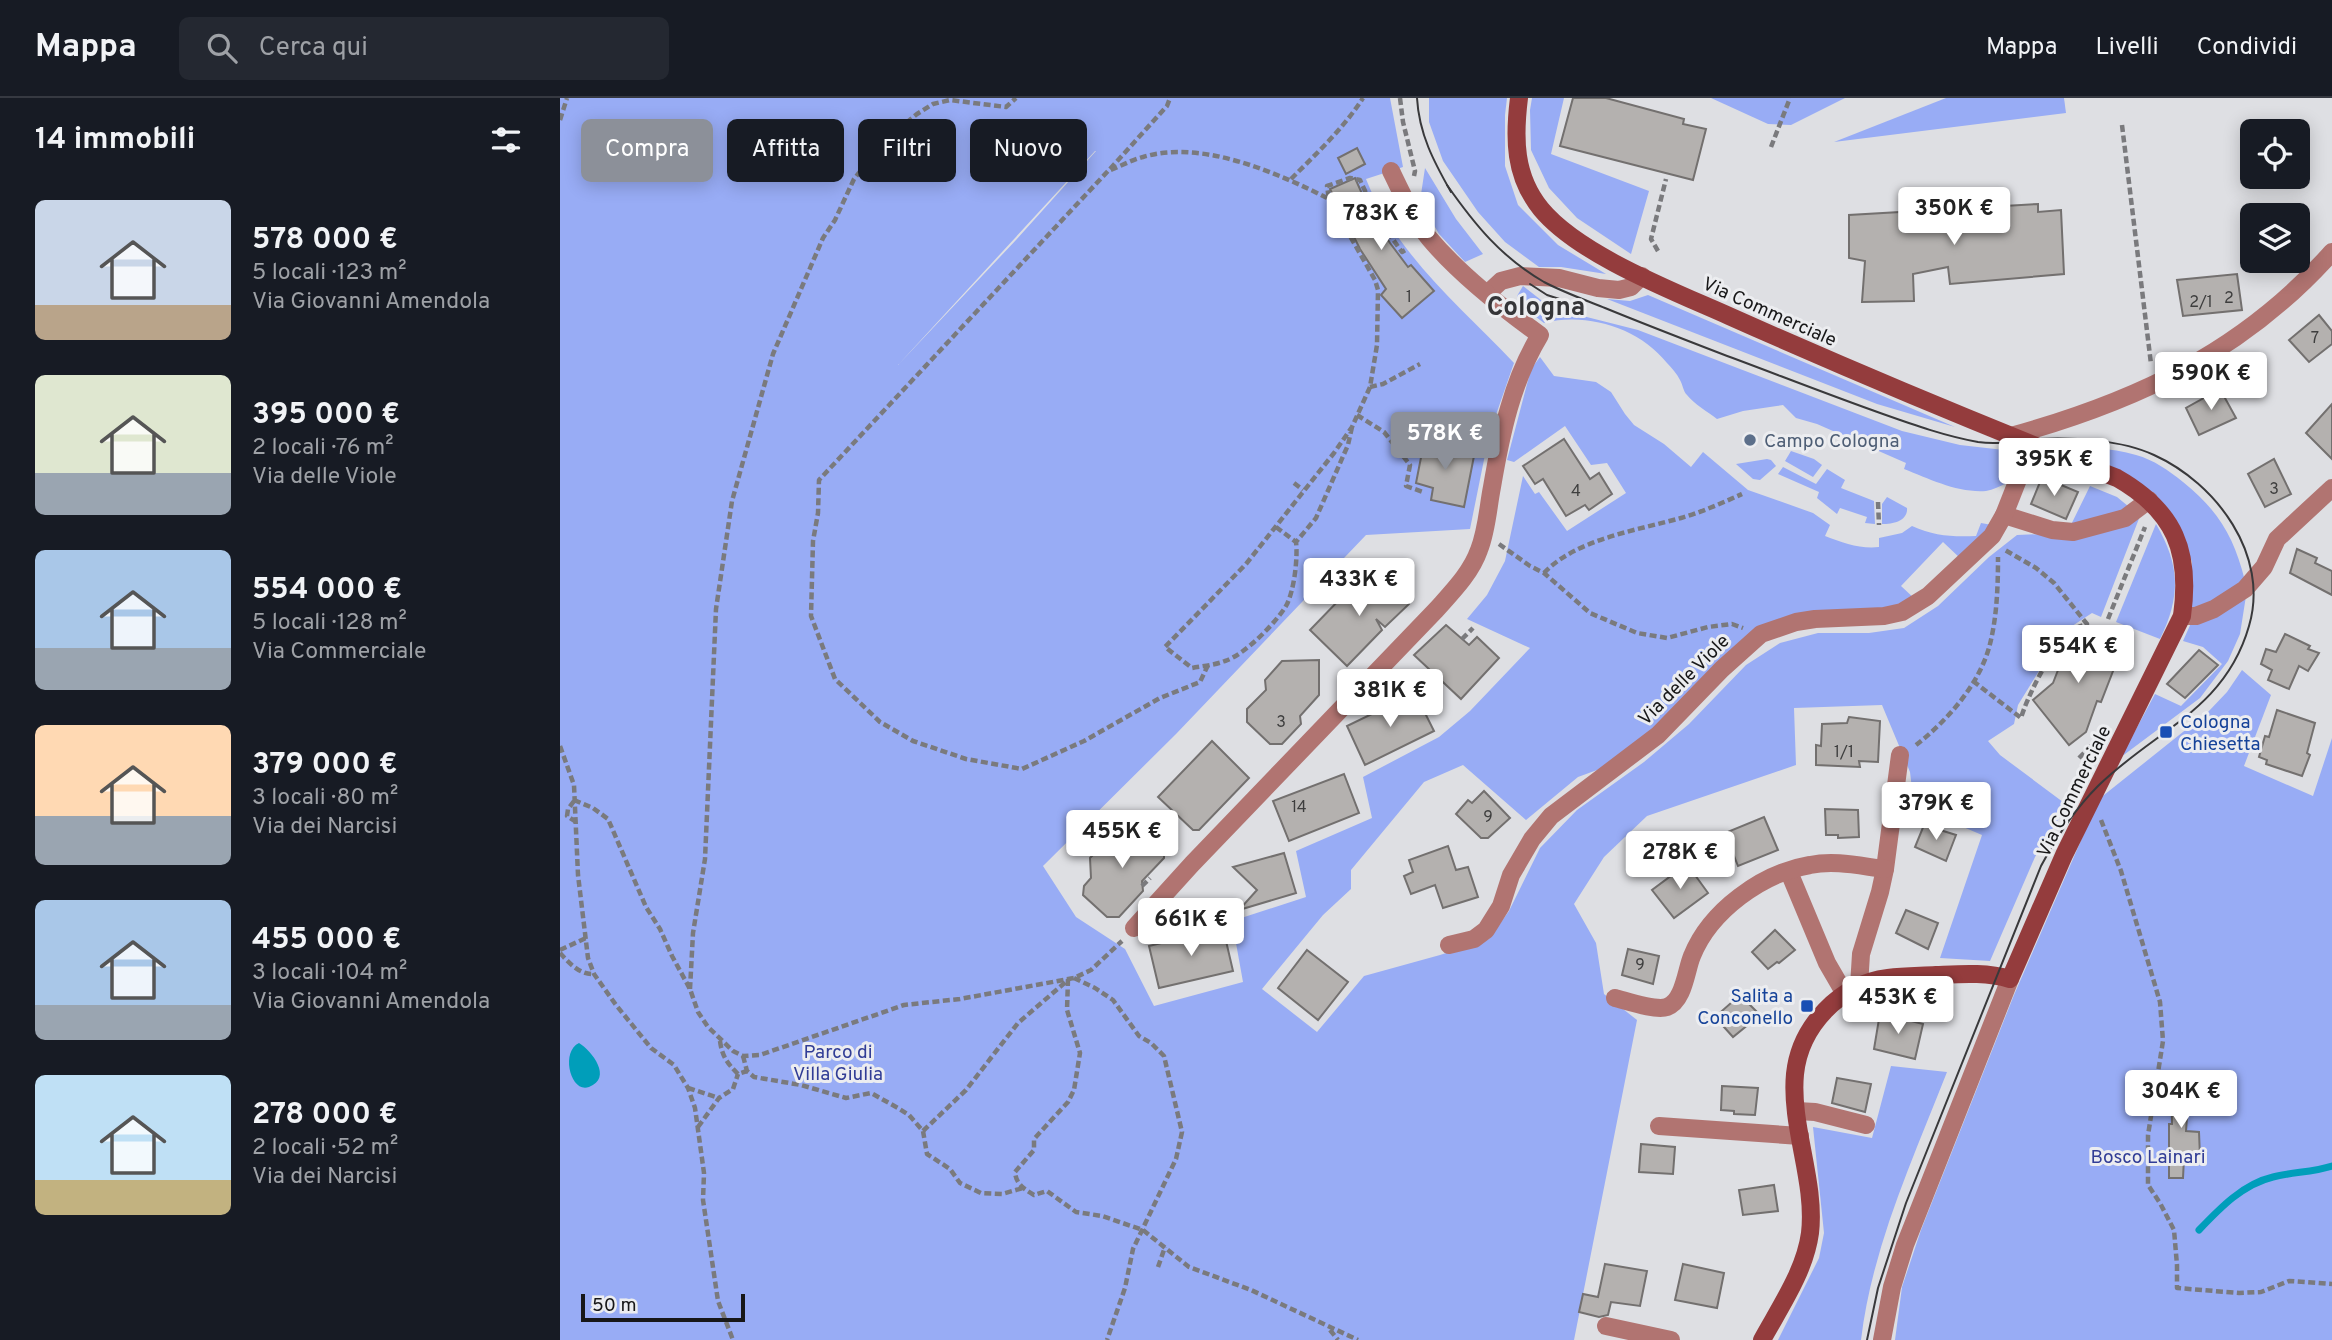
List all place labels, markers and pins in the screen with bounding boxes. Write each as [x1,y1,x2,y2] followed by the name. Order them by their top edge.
[1897,188,2011,247] pin: 350K €
[1324,192,1438,252] pin: 783K €
[2154,352,2268,412] pin: 590K €
[1388,412,1502,472] pin: 578K €
[1764,430,1899,454] place label: Campo Cologna
[1742,432,1758,448] marker: Campo Cologna
[1997,438,2111,498] pin: 395K €
[1302,559,1416,618] pin: 433K €
[2021,626,2135,685] pin: 554K €
[1333,670,1447,729] pin: 381K €
[2180,711,2260,757] place label: Cologna Chiesetta
[2158,724,2174,740] marker: Cologna Chiesetta
[1879,782,1993,842] pin: 379K €
[1065,810,1179,870] pin: 455K €
[1623,832,1737,891] pin: 278K €
[1134,898,1248,958] pin: 661K €
[1841,976,1955,1036] pin: 453K €
[1697,985,1793,1031] place label: Salita a Conconello
[1799,998,1815,1014] marker: Salita a Conconello
[2124,1070,2238,1130] pin: 304K €

